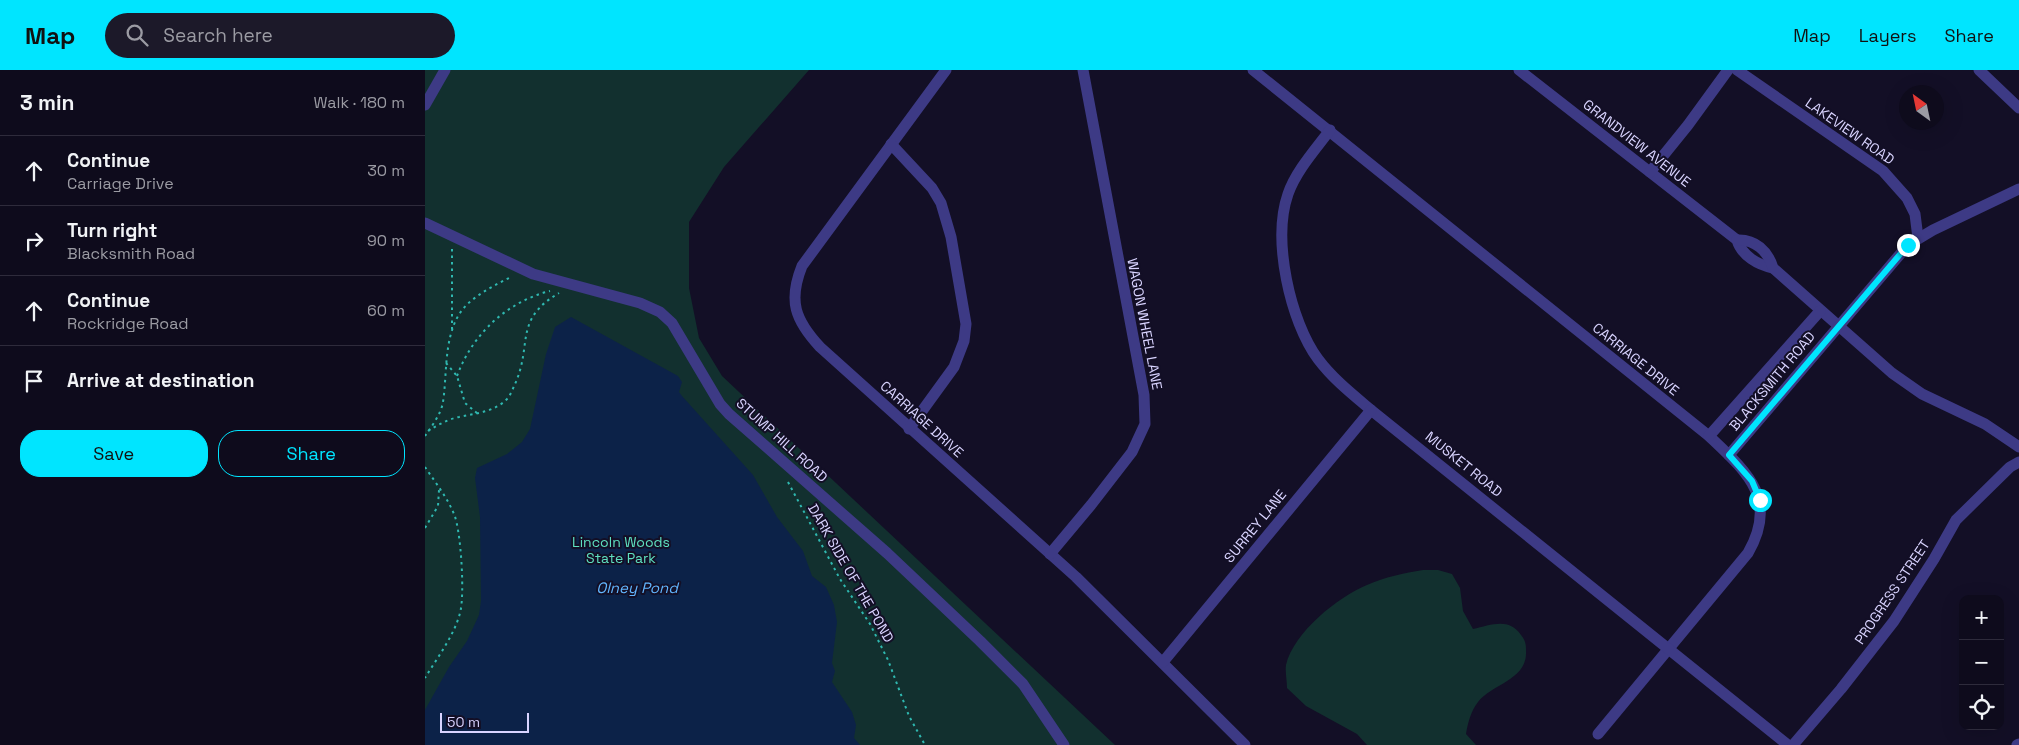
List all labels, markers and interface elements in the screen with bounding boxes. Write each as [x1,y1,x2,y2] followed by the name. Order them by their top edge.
[105,13,455,58] search box
[25,20,75,51] text: Map
[123,21,151,49] icon: search
[163,23,273,48] text: Search here
[1793,24,1831,47] text: Map
[1859,24,1916,47] text: Layers
[1944,24,1994,47] text: Share
[1899,85,1944,130] north arrow
[20,89,75,116] text: 3 min
[313,92,405,113] text: Walk · 180 m
[1802,94,1898,168] street label: LAKEVIEW ROAD
[1579,95,1695,191] street label: GRANDVIEW AVENUE
[67,148,150,173] text: Continue
[20,157,48,185] icon: ahead
[367,160,405,181] text: 30 m
[67,173,174,194] text: Carriage Drive
[67,218,157,243] text: Turn right
[20,227,48,255] icon: right
[367,230,405,251] text: 90 m
[1897,234,1920,257] route end
[67,243,195,264] text: Blacksmith Road
[1123,257,1167,391] street label: WAGON WHEEL LANE
[67,288,150,313] text: Continue
[20,297,48,325] icon: ahead
[367,300,405,321] text: 60 m
[67,313,189,334] text: Rockridge Road
[1589,319,1683,400] street label: CARRIAGE DRIVE
[1725,328,1819,434] street label: BLACKSMITH ROAD
[20,367,48,395] icon: arrive
[67,368,255,393] text: Arrive at destination
[876,377,968,461] street label: CARRIAGE DRIVE
[732,394,832,486] street label: STUMP HILL ROAD
[1422,427,1506,501] street label: MUSKET ROAD
[20,430,208,477] button: Save
[218,430,405,477] button: Share
[1220,486,1290,566] street label: SURREY LANE
[1749,489,1772,512] route start
[804,500,898,646] street label: DARK SIDE OF THE POND
[572,533,670,567] park label: Lincoln Woods State Park
[1850,536,1934,648] street label: PROGRESS STREET
[596,578,680,597] water label: Olney Pond
[1959,595,2004,730] map controls
[1959,595,2004,640] button: +
[1959,640,2004,685] button: −
[1959,685,2004,730] button: locate
[440,710,529,733] scale bar
[447,713,480,731] text: 50 m

